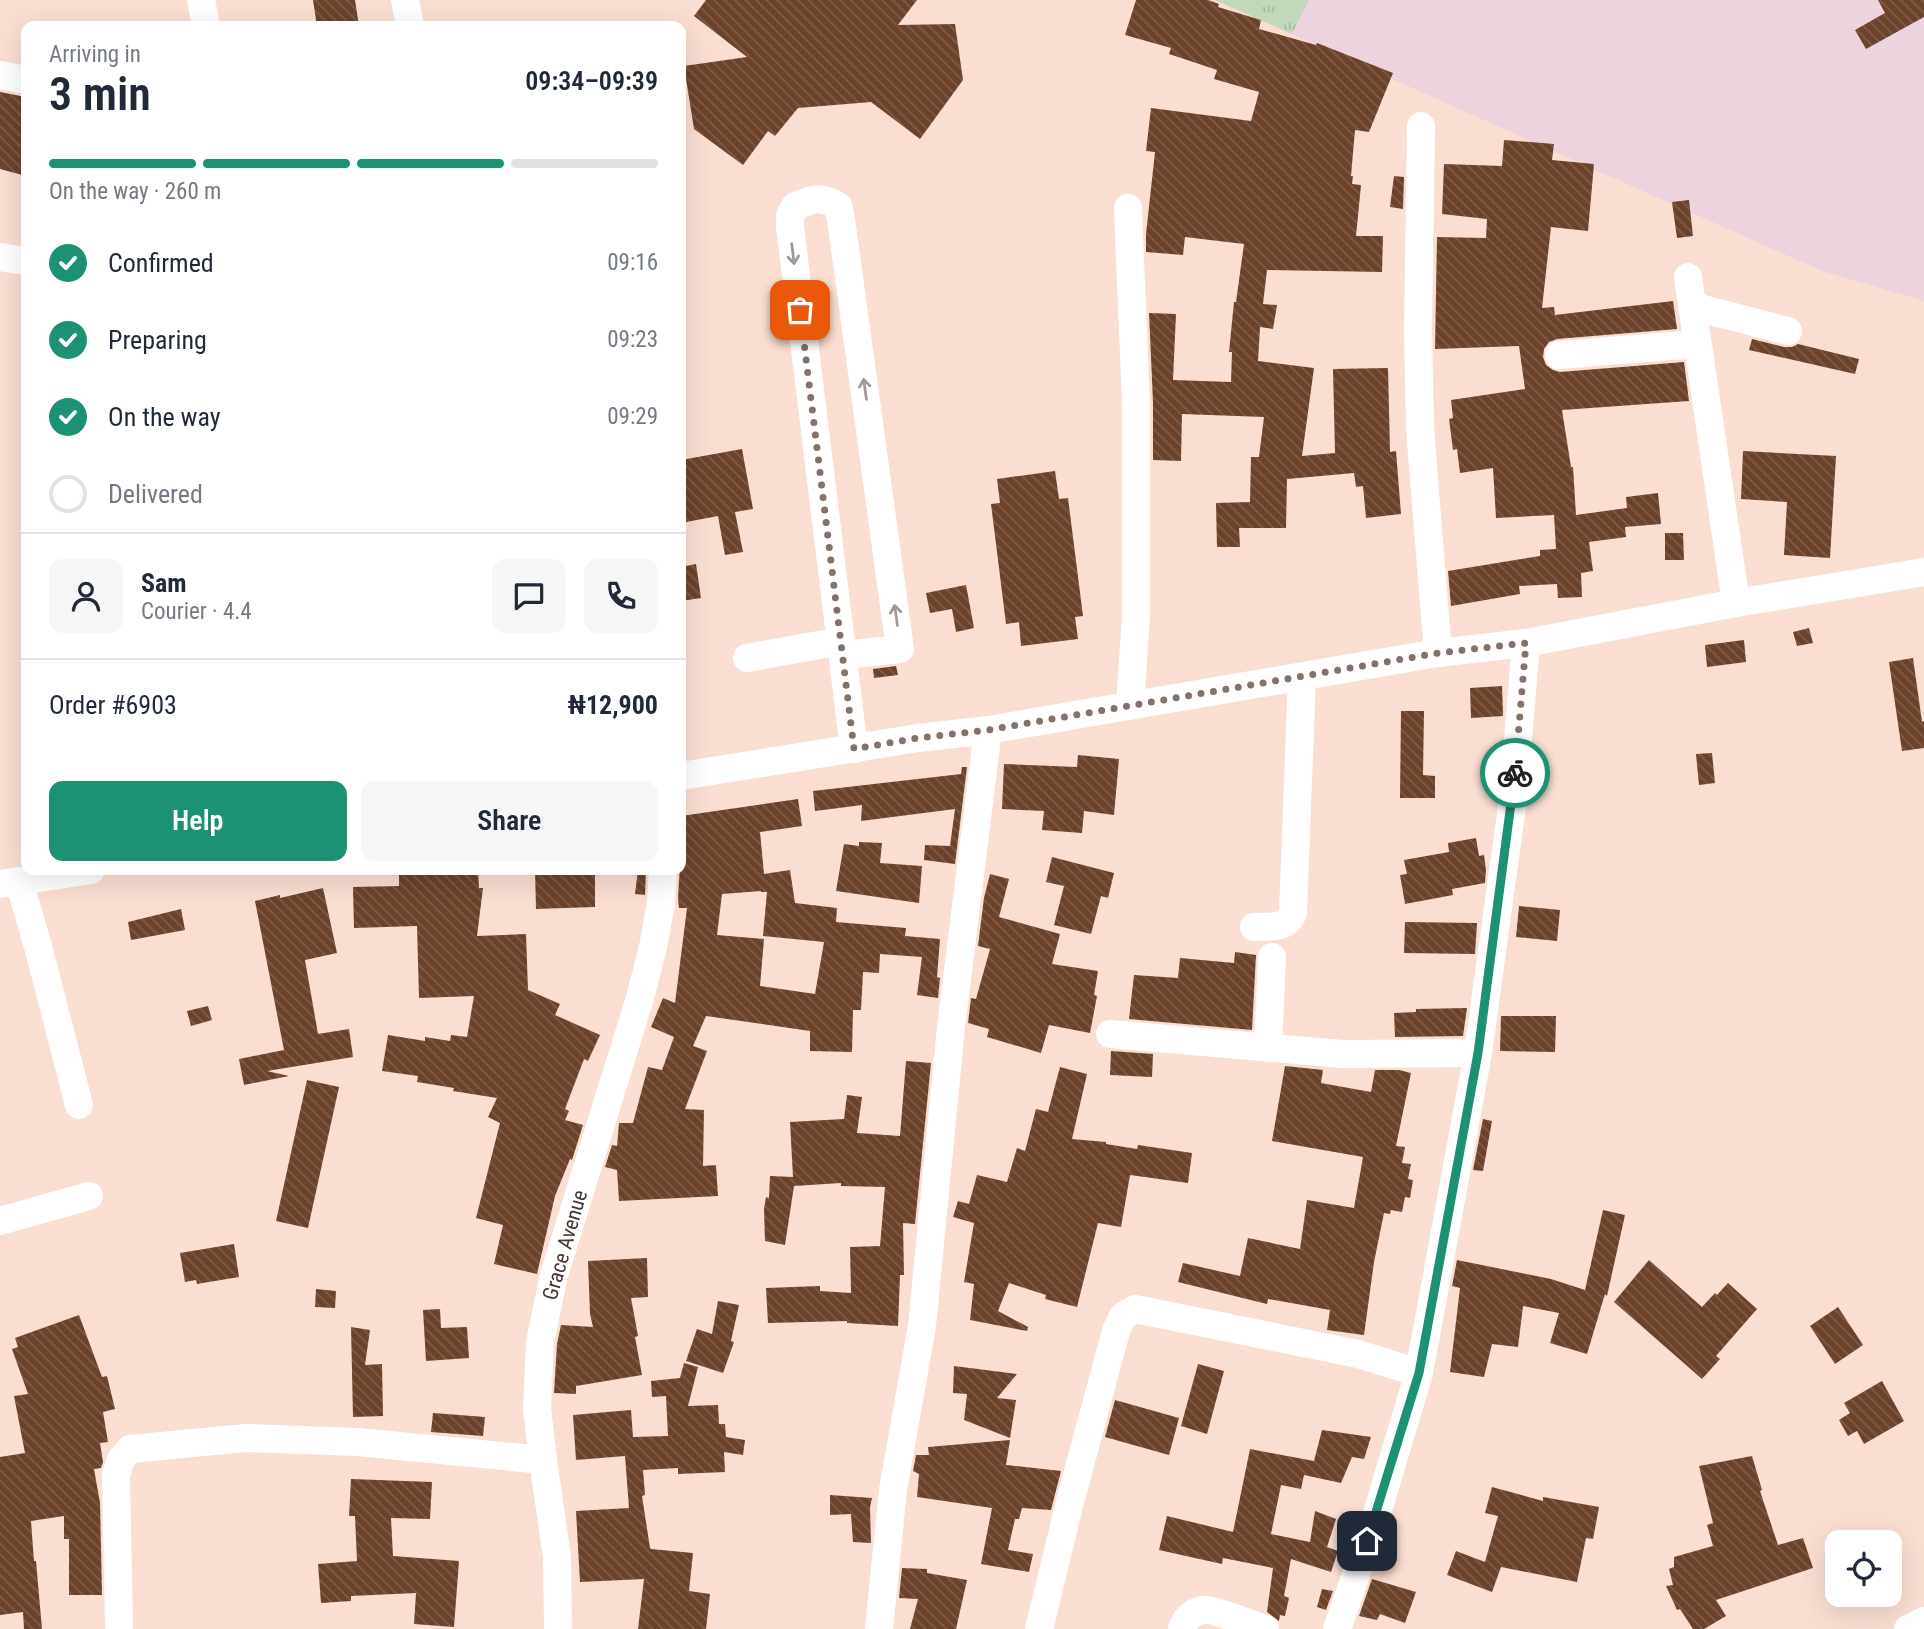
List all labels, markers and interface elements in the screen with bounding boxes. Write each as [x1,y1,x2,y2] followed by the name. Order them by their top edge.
[49,41,141,68] text: Arriving in
[525,66,658,96] text: 09:34–09:39
[49,67,151,121] text: 3 min
[49,178,221,205] text: On the way · 260 m
[787,242,800,265] one-way arrow
[49,244,87,282] icon: check
[108,248,214,278] text: Confirmed
[607,249,658,276] text: 09:16
[770,280,830,340] pin
[781,291,819,329] icon: bag
[49,321,87,359] icon: check
[108,325,207,355] text: Preparing
[607,326,658,353] text: 09:23
[858,379,871,401] one-way arrow
[49,398,87,436] icon: check
[108,402,221,432] text: On the way
[607,403,658,430] text: 09:29
[108,479,203,509] text: Delivered
[49,559,123,633] button: person
[492,559,566,633] button: chat
[584,559,658,633] button: phone
[141,568,187,598] text: Sam
[141,598,252,625] text: Courier · 4.4
[889,604,902,627] one-way arrow
[49,690,177,720] text: Order #6903
[567,690,658,720] text: ₦12,900
[1480,738,1550,808] courier
[1496,754,1534,792] icon: bike
[49,781,347,861] button: Help
[361,781,658,861] button: Share
[538,1187,592,1303] street label: Grace Avenue
[1337,1511,1397,1571] pin
[1348,1522,1386,1560] icon: home
[1825,1530,1902,1607] map controls
[1825,1530,1902,1607] button: locate

